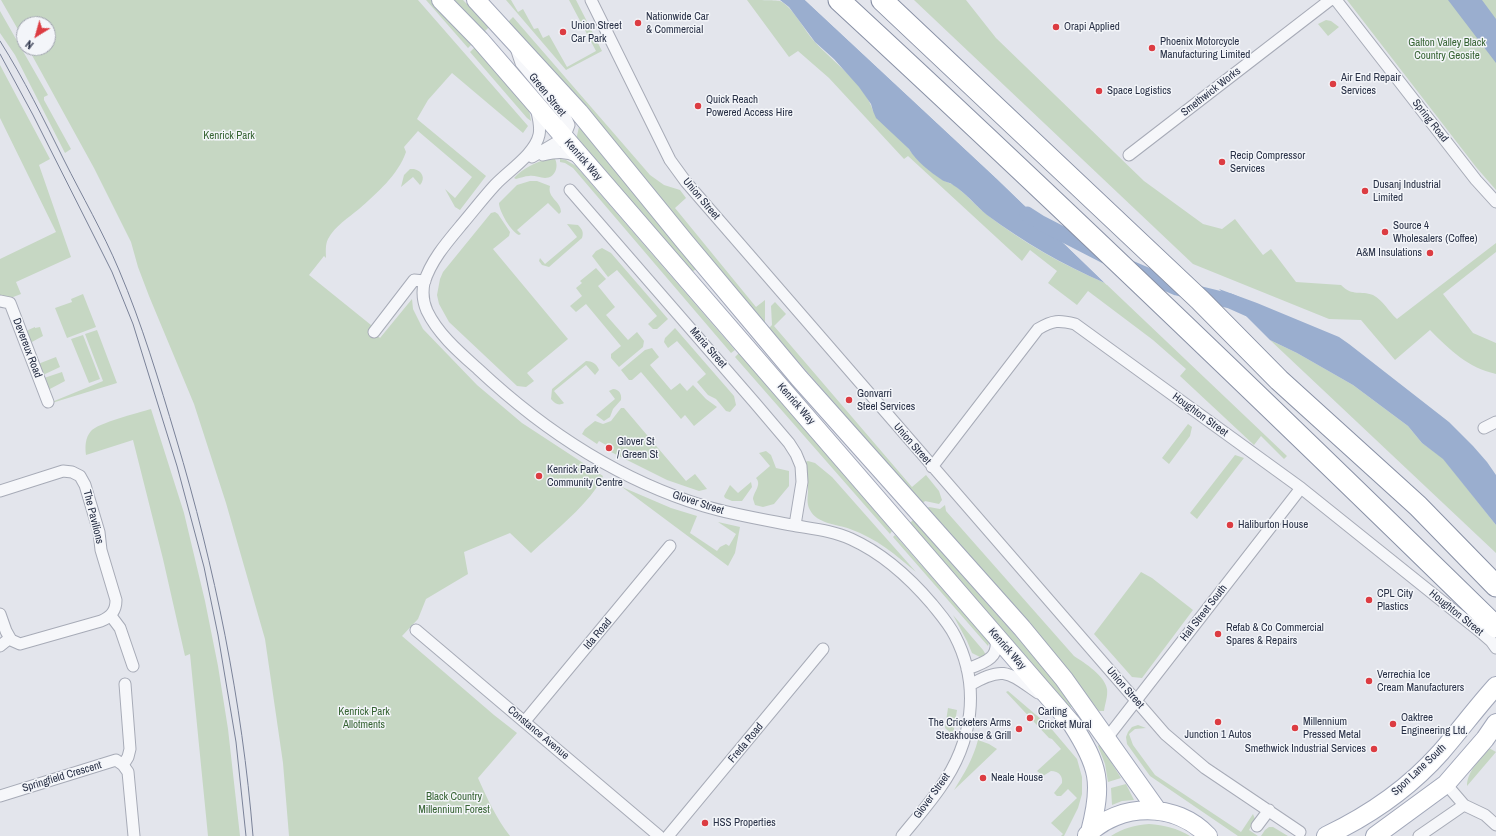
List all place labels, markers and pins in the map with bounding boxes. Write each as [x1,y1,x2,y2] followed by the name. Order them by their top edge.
[646,10,709,36] place label: Nationwide Car & Commercial
[633,18,643,28] marker: Nationwide Car & Commercial
[571,19,622,45] place label: Union Street Car Park
[1064,20,1120,34] place label: Orapi Applied
[1051,22,1061,32] marker: Orapi Applied
[558,27,568,37] marker: Union Street Car Park
[1160,35,1250,61] place label: Phoenix Motorcycle Manufacturing Limited
[1147,43,1157,53] marker: Phoenix Motorcycle Manufacturing Limited
[1341,71,1401,97] place label: Air End Repair Services
[1328,79,1338,89] marker: Air End Repair Services
[1107,84,1171,98] place label: Space Logistics
[1094,86,1104,96] marker: Space Logistics
[706,93,793,119] place label: Quick Reach Powered Access Hire
[693,101,703,111] marker: Quick Reach Powered Access Hire
[1230,149,1305,175] place label: Recip Compressor Services
[1217,157,1227,167] marker: Recip Compressor Services
[1373,178,1441,204] place label: Dusanj Industrial Limited
[1360,186,1370,196] marker: Dusanj Industrial Limited
[1393,219,1478,245] place label: Source 4 Wholesalers (Coffee)
[1380,227,1390,237] marker: Source 4 Wholesalers (Coffee)
[1356,246,1422,260] place label: A&M Insulations
[1425,248,1435,258] marker: A&M Insulations
[857,387,915,413] place label: Gonvarri Steel Services
[844,395,854,405] marker: Gonvarri Steel Services
[617,435,658,461] place label: Glover St / Green St
[604,443,614,453] marker: Glover St / Green St
[547,463,623,489] place label: Kenrick Park Community Centre
[534,471,544,481] marker: Kenrick Park Community Centre
[1238,518,1308,532] place label: Haliburton House
[1225,520,1235,530] marker: Haliburton House
[1377,587,1413,613] place label: CPL City Plastics
[1364,595,1374,605] marker: CPL City Plastics
[1226,621,1324,647] place label: Refab & Co Commercial Spares & Repairs
[1213,629,1223,639] marker: Refab & Co Commercial Spares & Repairs
[1377,668,1464,694] place label: Verrechia Ice Cream Manufacturers
[1364,676,1374,686] marker: Verrechia Ice Cream Manufacturers
[1038,705,1092,731] place label: Carling Cricket Mural
[1401,711,1468,737] place label: Oaktree Engineering Ltd.
[1025,713,1035,723] marker: Carling Cricket Mural
[1303,715,1361,741] place label: Millennium Pressed Metal
[928,716,1011,742] place label: The Cricketers Arms Steakhouse & Grill
[1213,717,1223,727] marker: Junction 1 Autos
[1388,719,1398,729] marker: Oaktree Engineering Ltd.
[1290,723,1300,733] marker: Millennium Pressed Metal
[1014,724,1024,734] marker: The Cricketers Arms Steakhouse & Grill
[1184,728,1252,742] place label: Junction 1 Autos
[1245,742,1366,756] place label: Smethwick Industrial Services
[1369,744,1379,754] marker: Smethwick Industrial Services
[991,771,1043,785] place label: Neale House
[978,773,988,783] marker: Neale House
[713,816,776,830] place label: HSS Properties
[700,818,710,828] marker: HSS Properties

